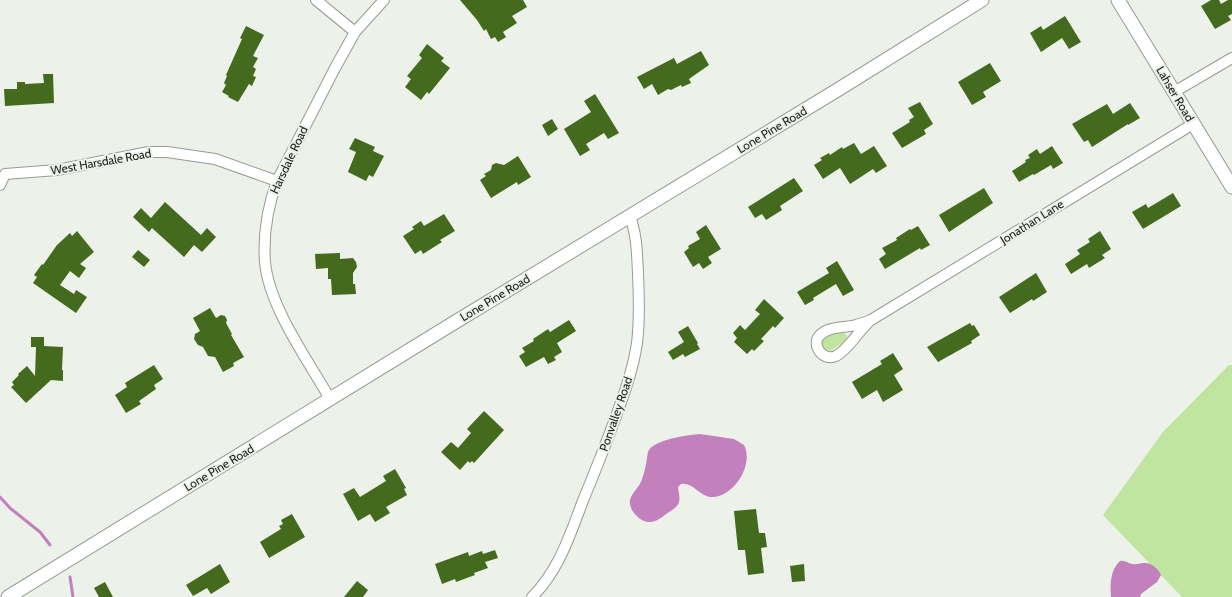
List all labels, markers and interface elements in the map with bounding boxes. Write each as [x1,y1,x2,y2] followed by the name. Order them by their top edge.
[1153,63,1198,124] street label: Lahser Road
[734,103,809,156] street label: Lone Pine Road
[266,124,311,196] street label: Harsdale Road
[50,145,152,178] street label: West Harsdale Road
[996,196,1066,248] street label: Jonathan Lane
[457,271,532,324] street label: Lone Pine Road
[596,375,635,453] street label: Ponvalley Road
[181,441,256,494] street label: Lone Pine Road

